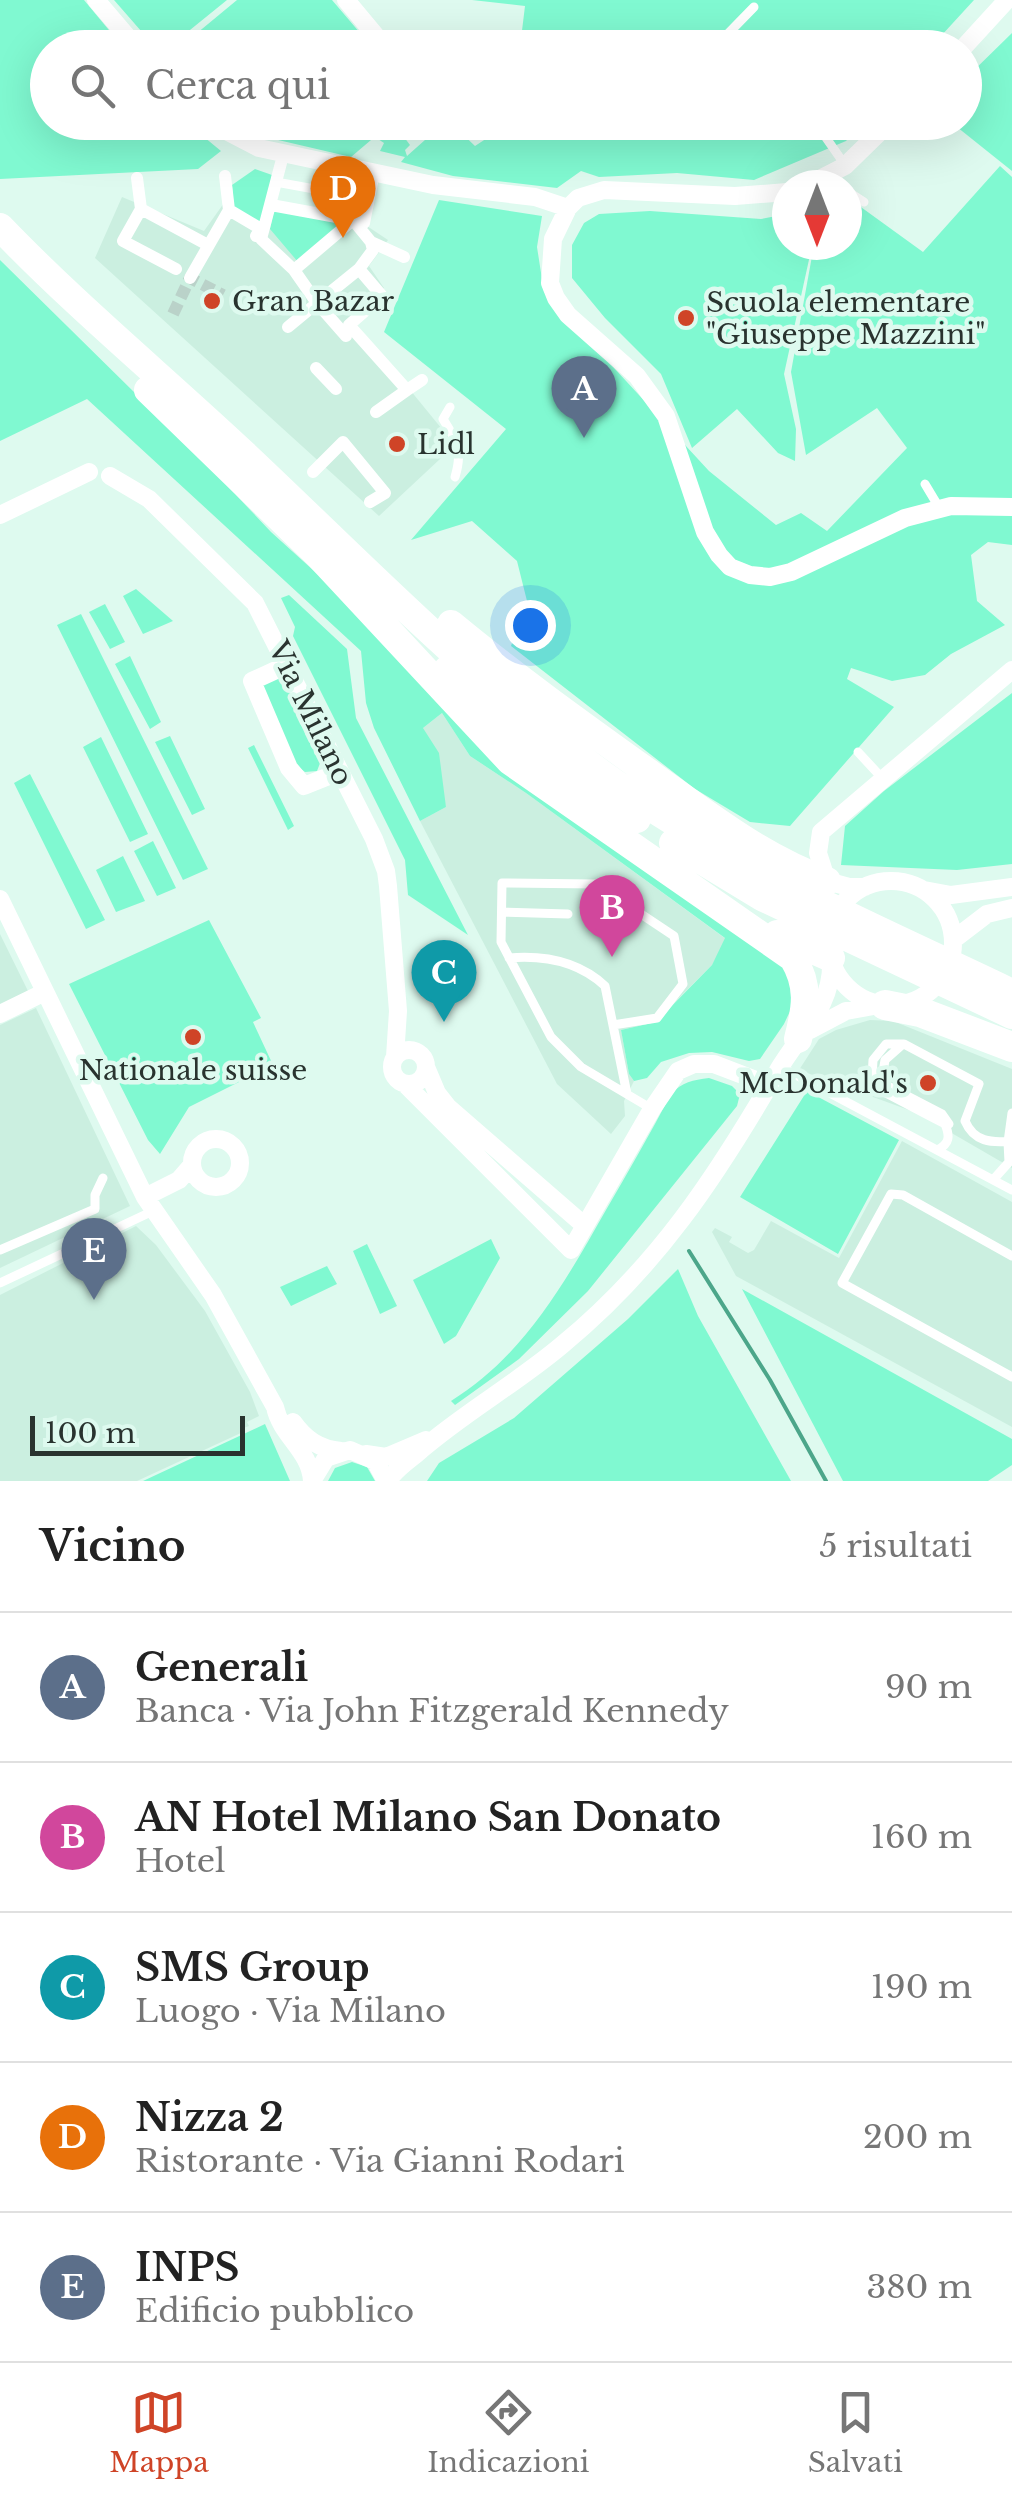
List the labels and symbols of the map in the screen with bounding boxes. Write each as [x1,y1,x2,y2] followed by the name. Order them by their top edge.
[310,156,376,238] pin: D
[772,170,862,260] north arrow
[232,284,395,319] place label: Gran Bazar
[706,285,985,352] place label: Scuola elementare "Giuseppe Mazzini"
[201,290,223,312] marker: Gran Bazar
[675,307,697,329] marker: Scuola elementare "Giuseppe Mazzini"
[552,356,616,438] pin: A
[417,427,475,462] place label: Lidl
[386,433,408,455] marker: Lidl
[505,600,556,651] your location
[260,634,361,791] street label: Via Milano
[580,874,644,957] pin: B
[412,940,476,1022] pin: C
[182,1026,204,1048] marker: Nationale suisse
[79,1053,307,1088] place label: Nationale suisse
[739,1066,908,1101] place label: McDonald's
[917,1072,939,1094] marker: McDonald's
[62,1218,126,1300] pin: E
[30,1411,245,1456] scale bar

